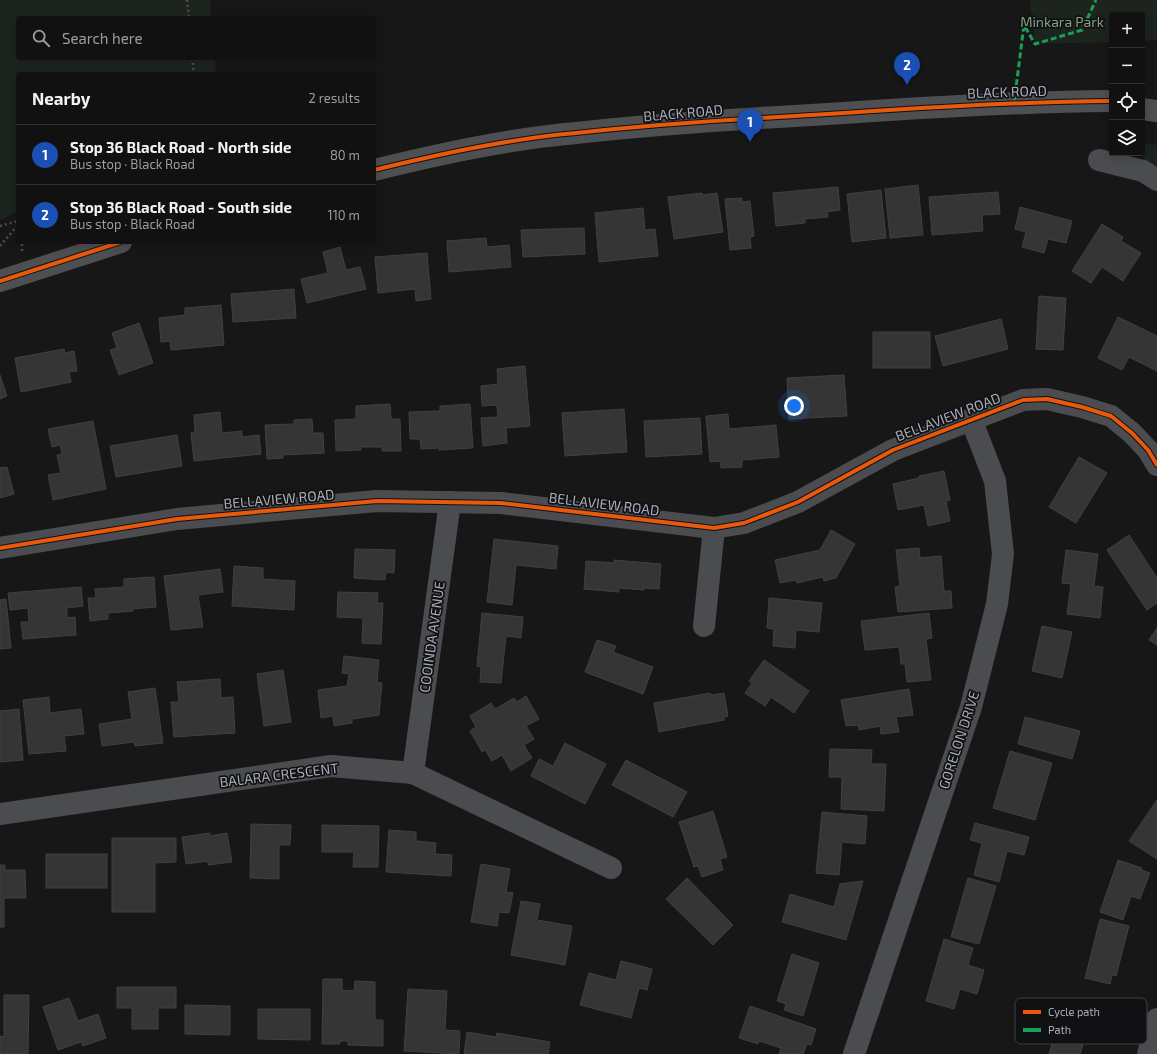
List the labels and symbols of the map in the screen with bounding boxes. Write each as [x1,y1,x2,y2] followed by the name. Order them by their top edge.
[1020,13,1104,30] park label: Minkara Park
[894,52,920,85] pin: 2
[967,82,1047,101] street label: BLACK ROAD
[643,101,723,124] street label: BLACK ROAD
[737,109,763,142] pin: 1
[893,389,1003,444] street label: BELLAVIEW ROAD
[784,396,804,416] your location
[223,485,335,512] street label: BELLAVIEW ROAD
[548,488,660,519] street label: BELLAVIEW ROAD
[415,580,448,694] street label: COOINDA AVENUE
[935,689,982,791] street label: GORELON DRIVE
[219,759,339,790] street label: BALARA CRESCENT
[1015,998,1147,1044] legend
[1048,1005,1100,1018] text: Cycle path
[1048,1023,1071,1036] text: Path

